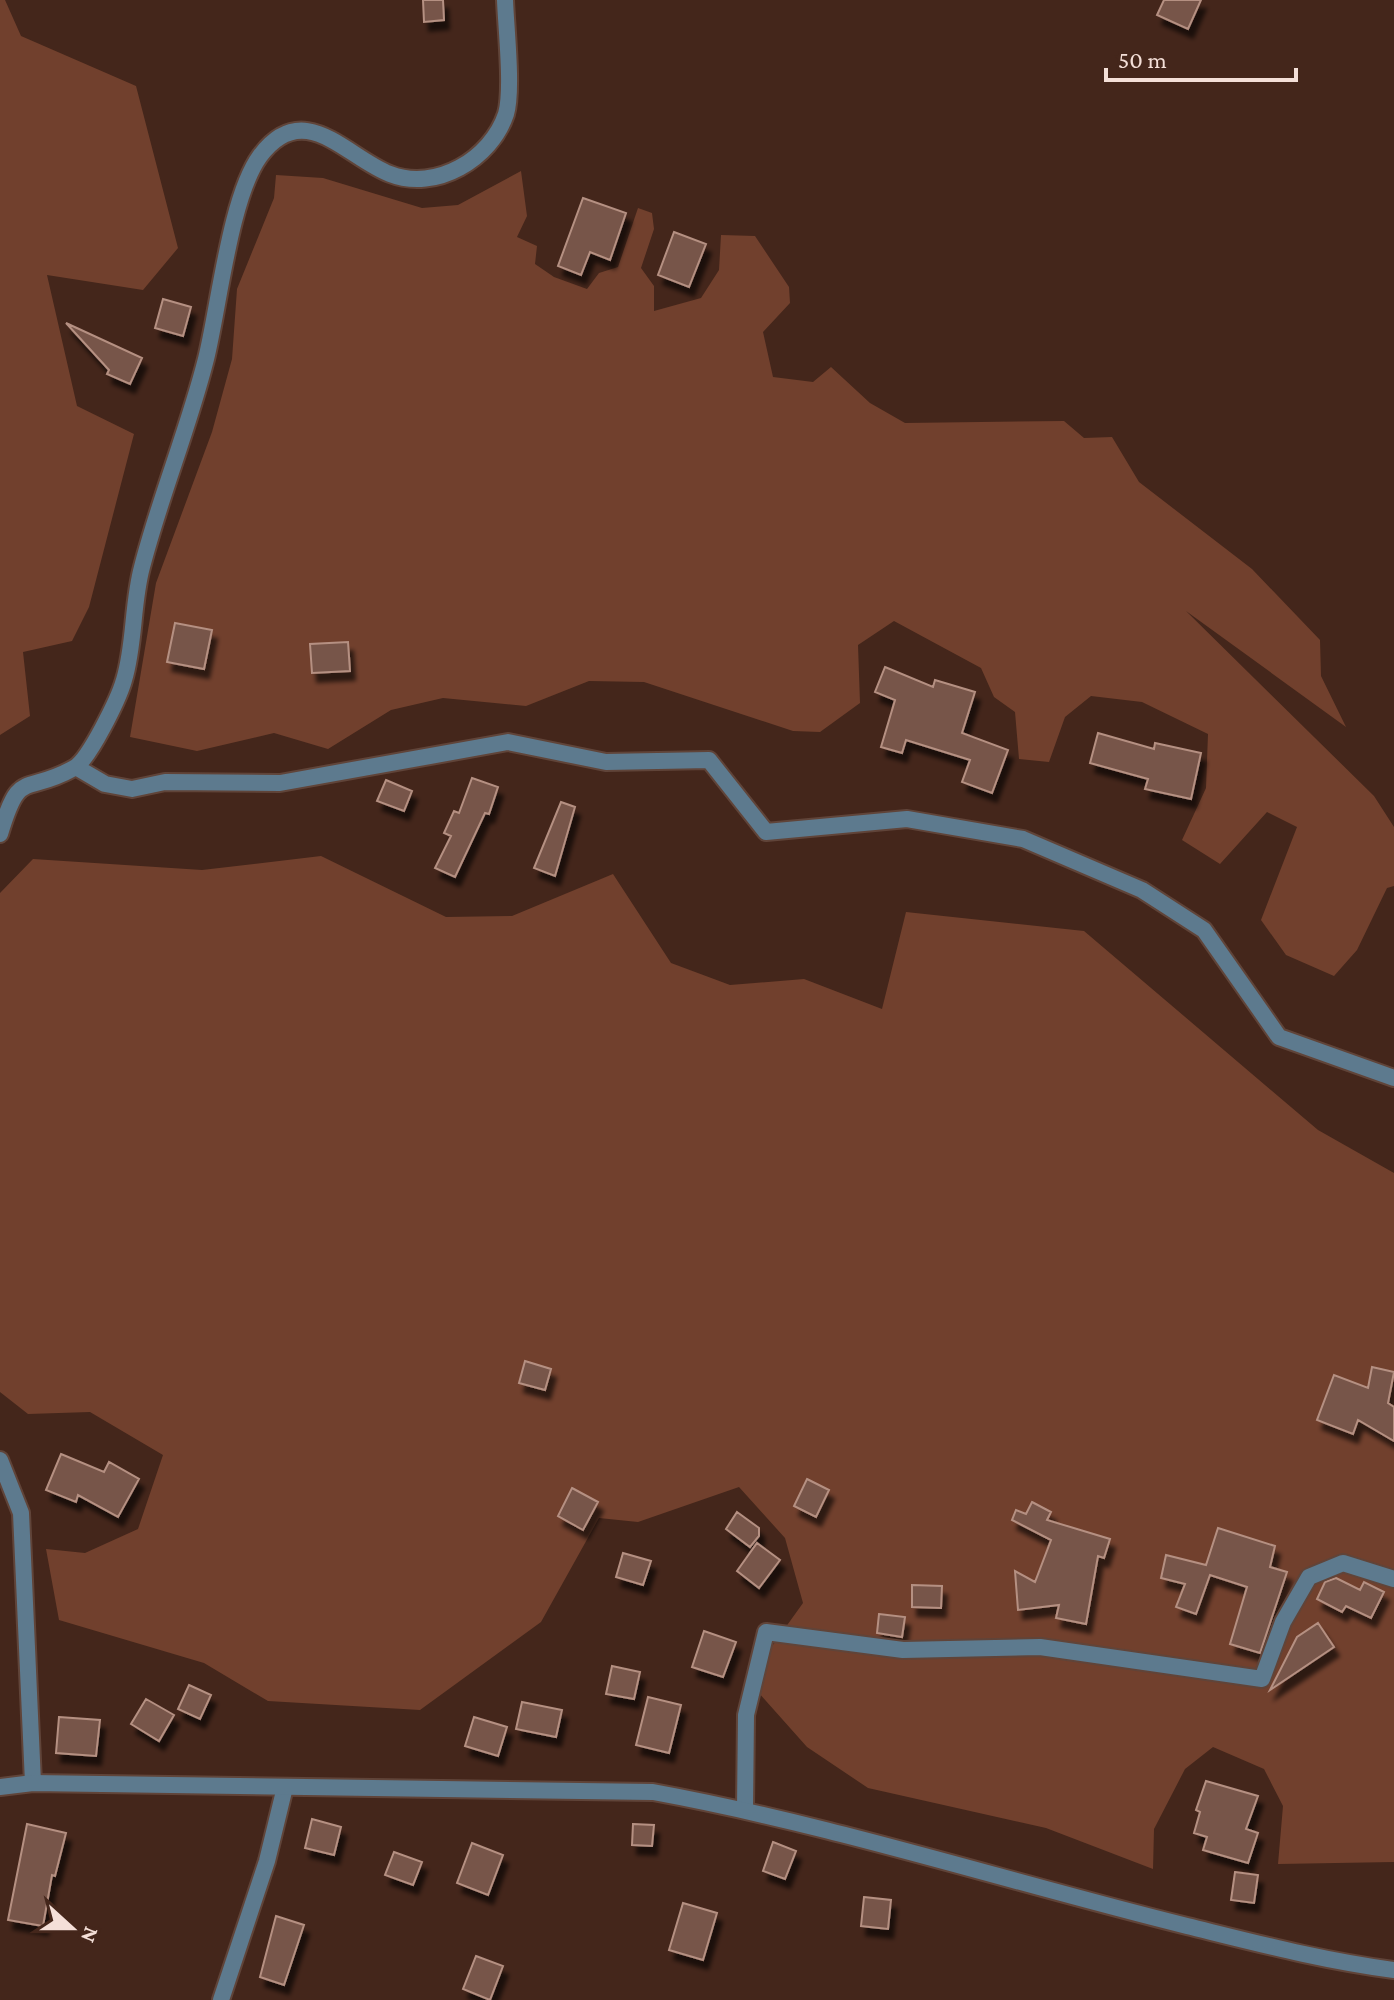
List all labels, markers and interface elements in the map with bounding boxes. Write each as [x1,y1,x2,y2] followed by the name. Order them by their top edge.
[1106,32,1296,82] scale bar
[1118,46,1167,73] text: 50 m
[32,1888,112,1968] north arrow
[76,1924,105,1946] text: N

